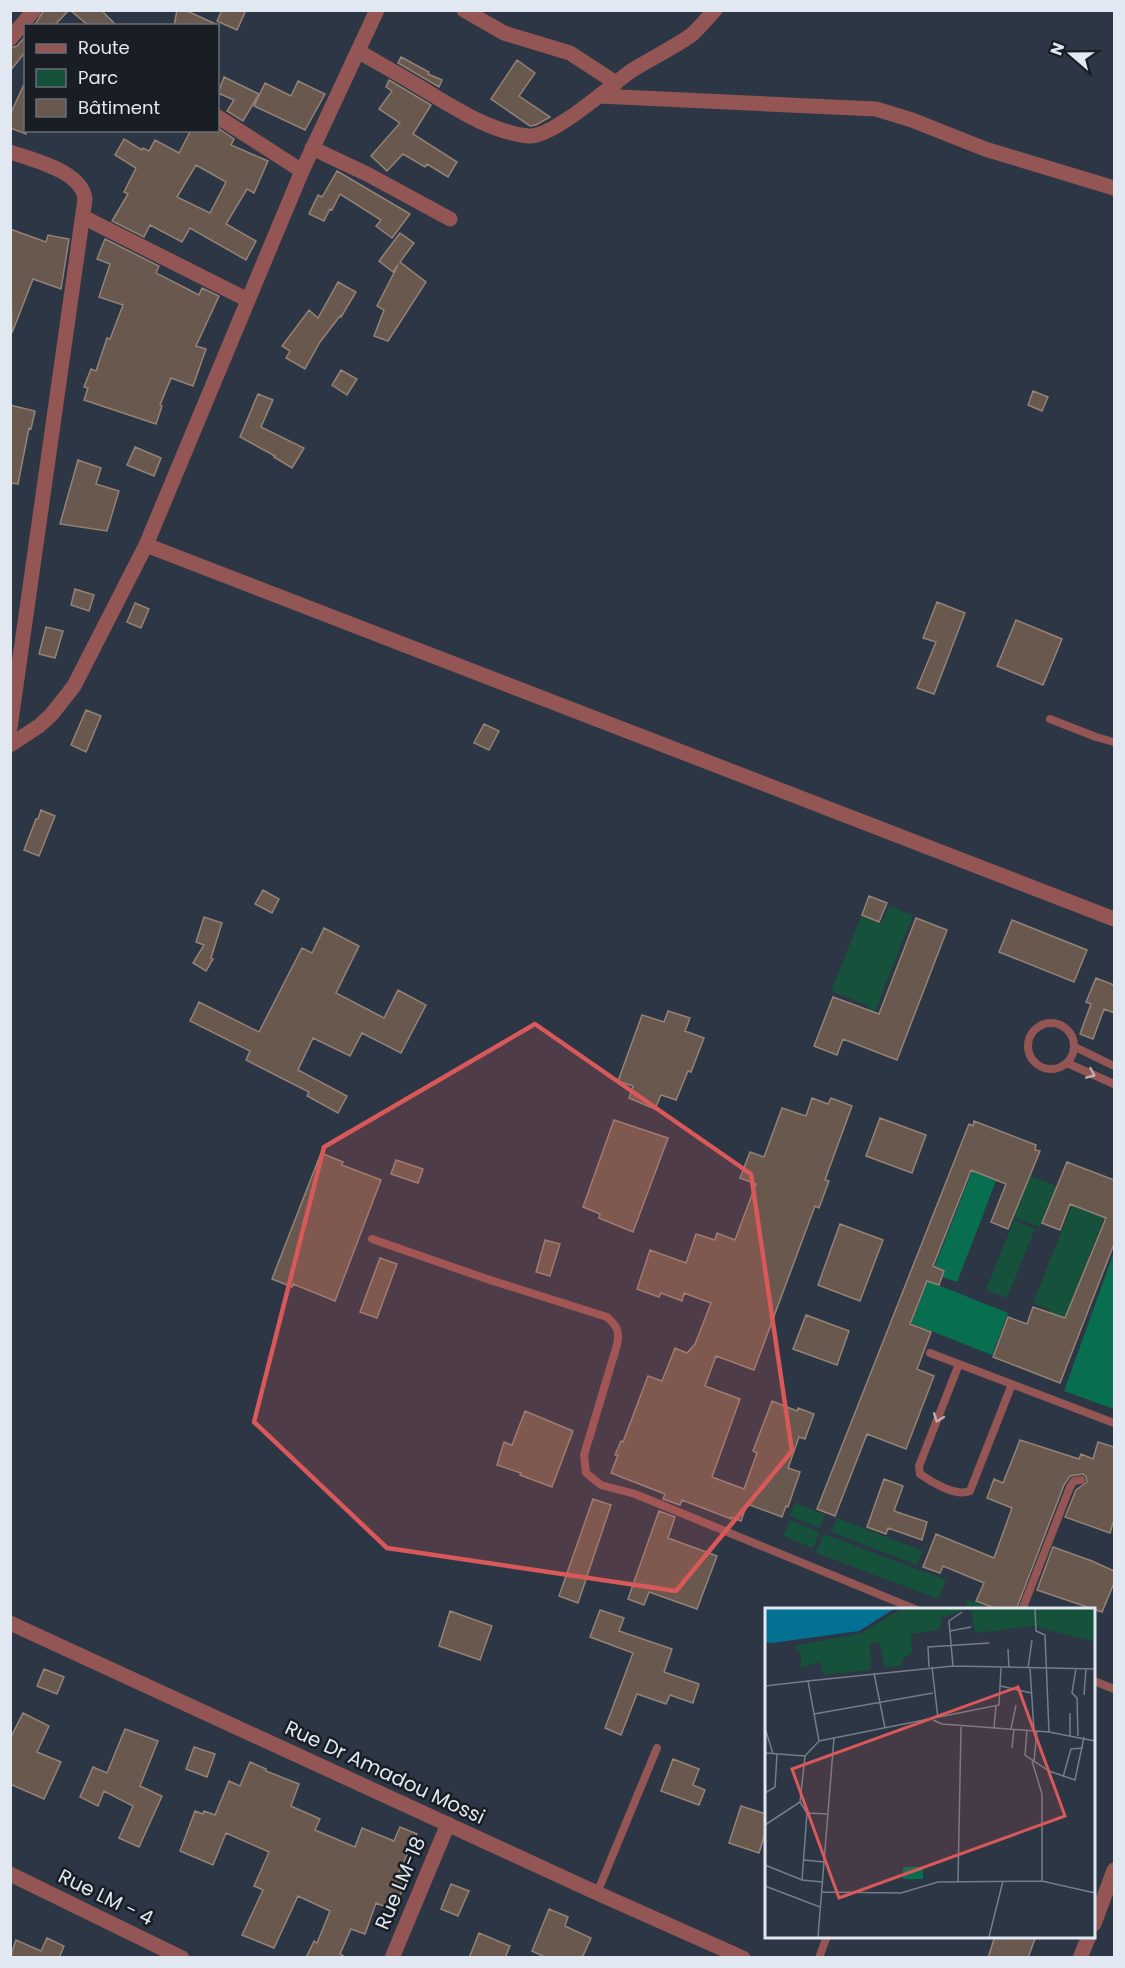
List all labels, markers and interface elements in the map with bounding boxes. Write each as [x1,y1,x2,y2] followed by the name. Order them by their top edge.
[24,24,219,132] legend
[1041,24,1101,84] north arrow
[78,35,130,60] text: Route
[1045,39,1070,59] text: N
[78,65,118,90] text: Parc
[78,95,160,120] text: Bâtiment
[1084,1066,1095,1078] one-way arrow
[932,1413,945,1423] one-way arrow
[765,1608,1095,1938] inset map
[281,1713,489,1831] street label: Rue Dr Amadou Mossi
[368,1832,432,1934] street label: Rue LM-18
[54,1862,158,1932] street label: Rue LM - 4

